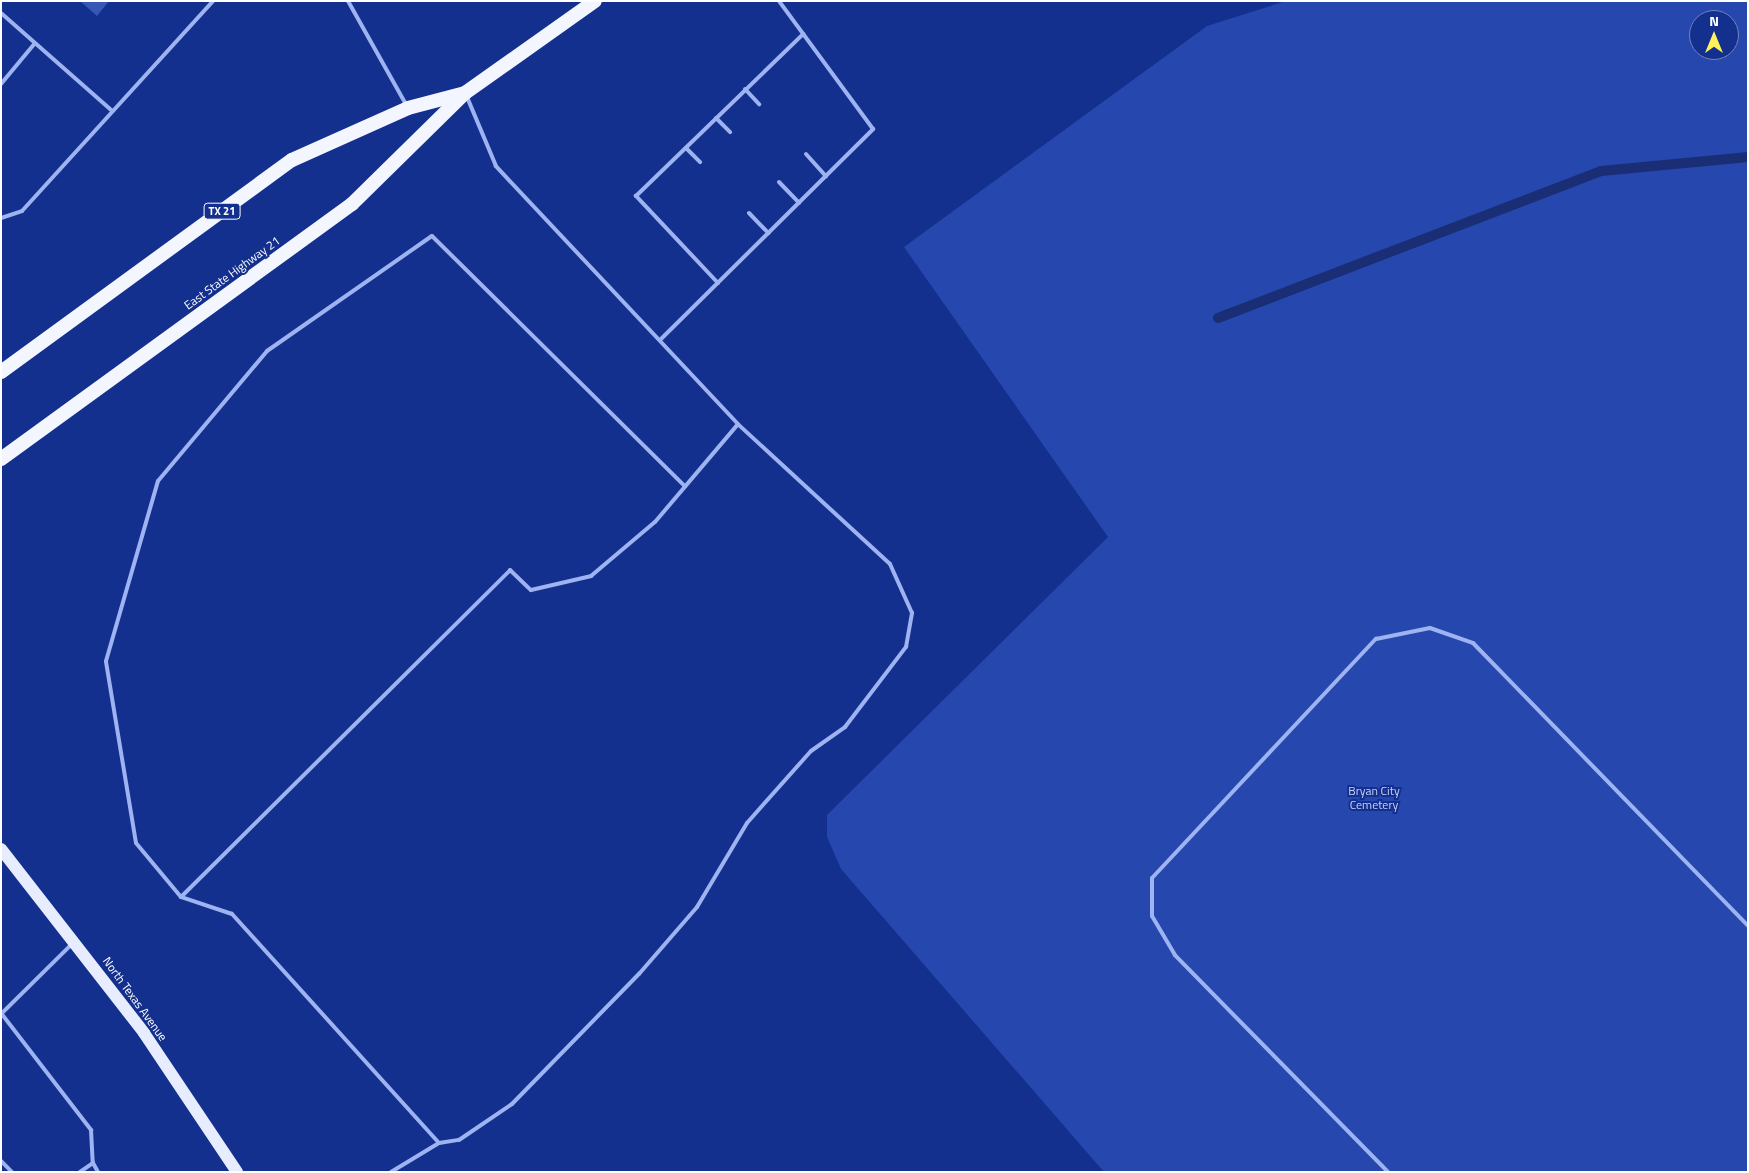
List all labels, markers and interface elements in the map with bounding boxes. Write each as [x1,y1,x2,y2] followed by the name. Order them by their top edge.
[1689,10,1739,60] north arrow
[1709,10,1719,31] text: N
[203,202,241,220] road number: TX 21
[181,233,283,313] street label: East State Highway 21
[1348,784,1400,812] park label: Bryan City Cemetery
[100,954,170,1044] street label: North Texas Avenue

